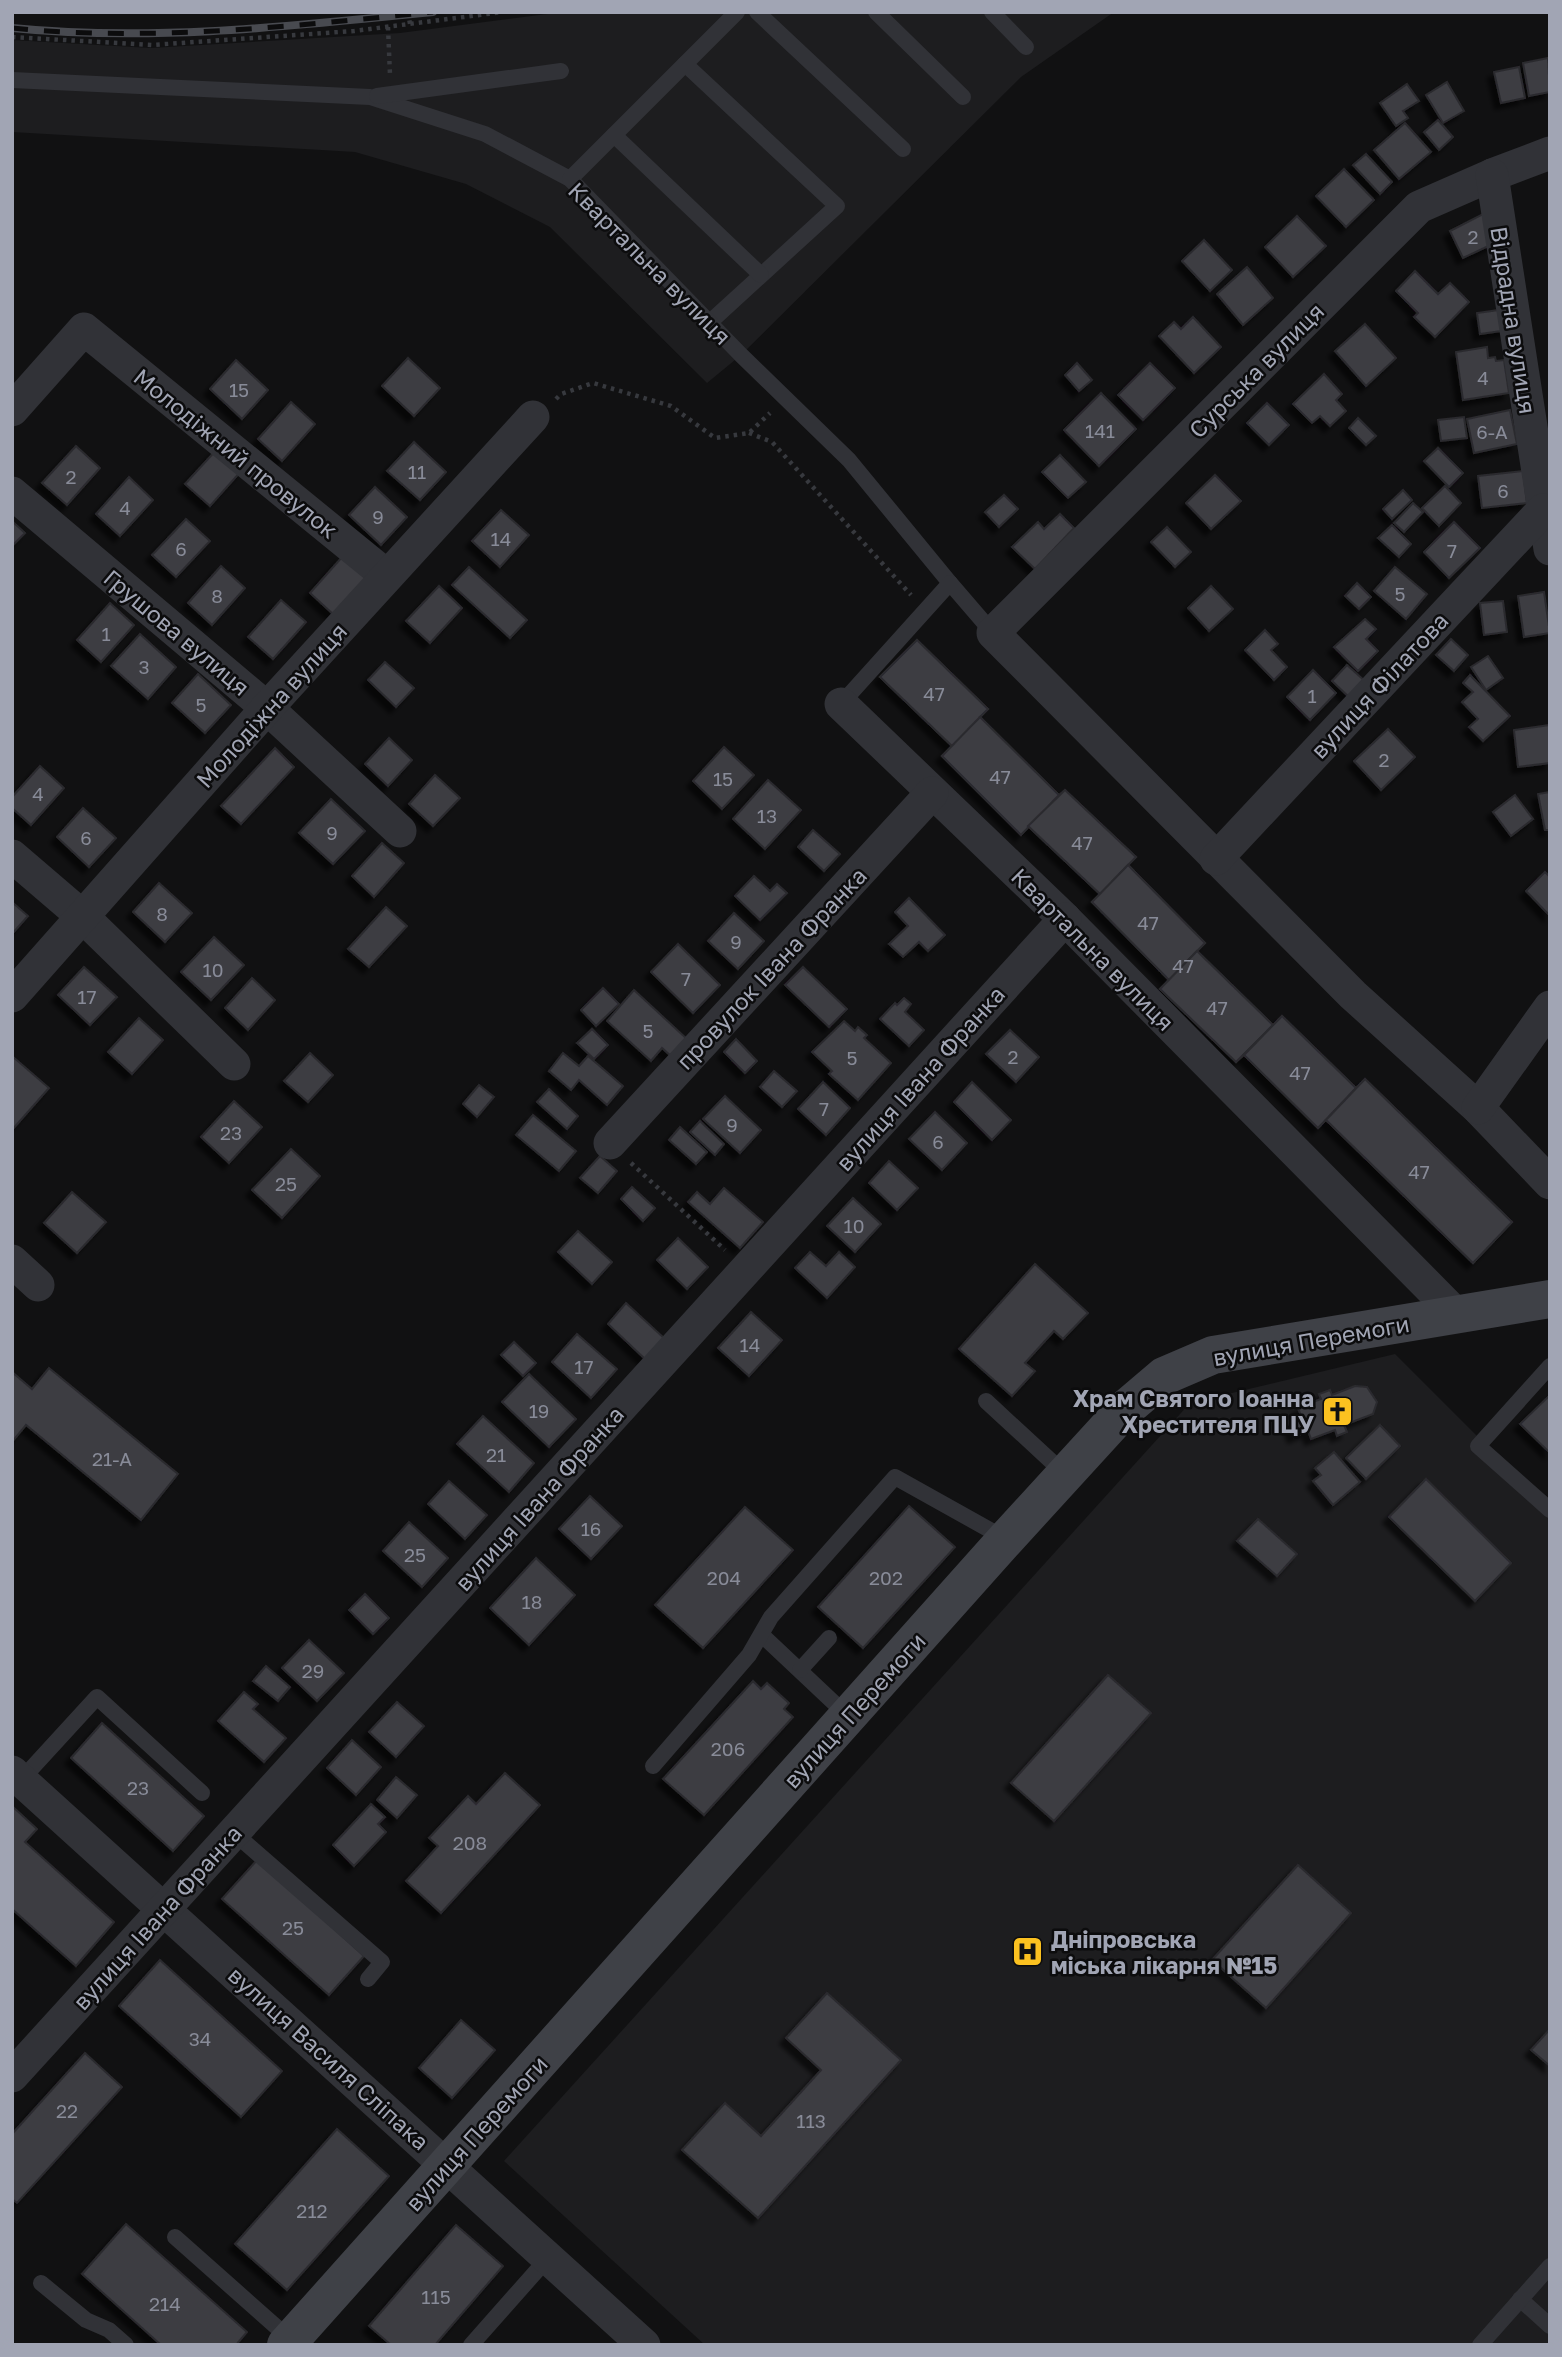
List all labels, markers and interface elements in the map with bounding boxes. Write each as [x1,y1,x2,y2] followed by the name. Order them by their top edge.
[563,176,737,350] street label: Квартальна вулиця
[1485,224,1543,416] street label: Відрадна вулиця
[1467,225,1479,248] house number: 2
[1183,297,1329,443] street label: Сурська вулиця
[129,362,343,544] street label: Молодіжний провулок
[1477,366,1489,389] house number: 4
[229,378,249,401] house number: 15
[1085,419,1115,442] house number: 141
[1476,420,1508,443] house number: 6-А
[408,460,426,483] house number: 11
[65,465,77,488] house number: 2
[1497,479,1509,502] house number: 6
[119,496,131,519] house number: 4
[372,505,384,528] house number: 9
[491,527,511,550] house number: 14
[175,537,187,560] house number: 6
[1447,539,1457,562] house number: 7
[99,563,255,701] street label: Грушова вулиця
[1394,582,1406,605] house number: 5
[211,584,223,607] house number: 8
[1304,606,1454,764] street label: вулиця Філатова
[190,617,352,793] street label: Молодіжна вулиця
[101,622,111,645] house number: 1
[138,655,150,678] house number: 3
[923,682,945,705] house number: 47
[1307,684,1317,707] house number: 1
[195,693,207,716] house number: 5
[1378,748,1390,771] house number: 2
[989,765,1011,788] house number: 47
[713,767,733,790] house number: 15
[32,782,44,805] house number: 4
[757,804,777,827] house number: 13
[326,821,338,844] house number: 9
[80,826,92,849] house number: 6
[1071,831,1093,854] house number: 47
[670,861,872,1075] street label: провулок Івана Франка
[1006,862,1180,1036] street label: Квартальна вулиця
[156,902,168,925] house number: 8
[1137,911,1159,934] house number: 47
[730,930,742,953] house number: 9
[1172,954,1194,977] house number: 47
[203,958,224,981] house number: 10
[681,967,691,990] house number: 7
[830,980,1010,1176] street label: вулиця Івана Франка
[77,985,97,1008] house number: 17
[1206,996,1228,1019] house number: 47
[642,1019,654,1042] house number: 5
[1007,1045,1019,1068] house number: 2
[846,1046,858,1069] house number: 5
[1289,1061,1311,1084] house number: 47
[819,1097,829,1120] house number: 7
[726,1113,738,1136] house number: 9
[220,1121,242,1144] house number: 23
[932,1130,944,1153] house number: 6
[1408,1160,1430,1183] house number: 47
[275,1172,297,1195] house number: 25
[844,1214,865,1237] house number: 10
[1211,1309,1411,1371] street label: вулиця Перемоги
[740,1333,760,1356] house number: 14
[574,1355,594,1378] house number: 17
[1073,1384,1315,1438] place label: Храм Святого Іоанна Хрестителя ПЦУ
[1320,1394,1354,1428] church icon: Храм Святого Іоанна Хрестителя ПЦУ
[529,1399,549,1422] house number: 19
[449,1400,629,1596] street label: вулиця Івана Франка
[486,1443,506,1466] house number: 21
[92,1447,132,1470] house number: 21-А
[581,1517,601,1540] house number: 16
[404,1543,426,1566] house number: 25
[707,1566,741,1589] house number: 204
[869,1566,903,1589] house number: 202
[522,1590,542,1613] house number: 18
[777,1627,931,1793] street label: вулиця Перемоги
[302,1659,324,1682] house number: 29
[711,1737,745,1760] house number: 206
[127,1776,149,1799] house number: 23
[67,1819,247,2015] street label: вулиця Івана Франка
[453,1831,487,1854] house number: 208
[282,1916,304,1939] house number: 25
[1051,1925,1277,1979] place label: Дніпровська міська лікарня №15
[1011,1935,1045,1969] hospital icon: Дніпровська міська лікарня №15
[223,1960,435,2156] street label: вулиця Василя Сліпака
[189,2027,211,2050] house number: 34
[399,2050,553,2216] street label: вулиця Перемоги
[56,2099,78,2122] house number: 22
[796,2109,826,2132] house number: 113
[296,2199,328,2222] house number: 212
[421,2285,451,2308] house number: 115
[149,2292,181,2315] house number: 214

